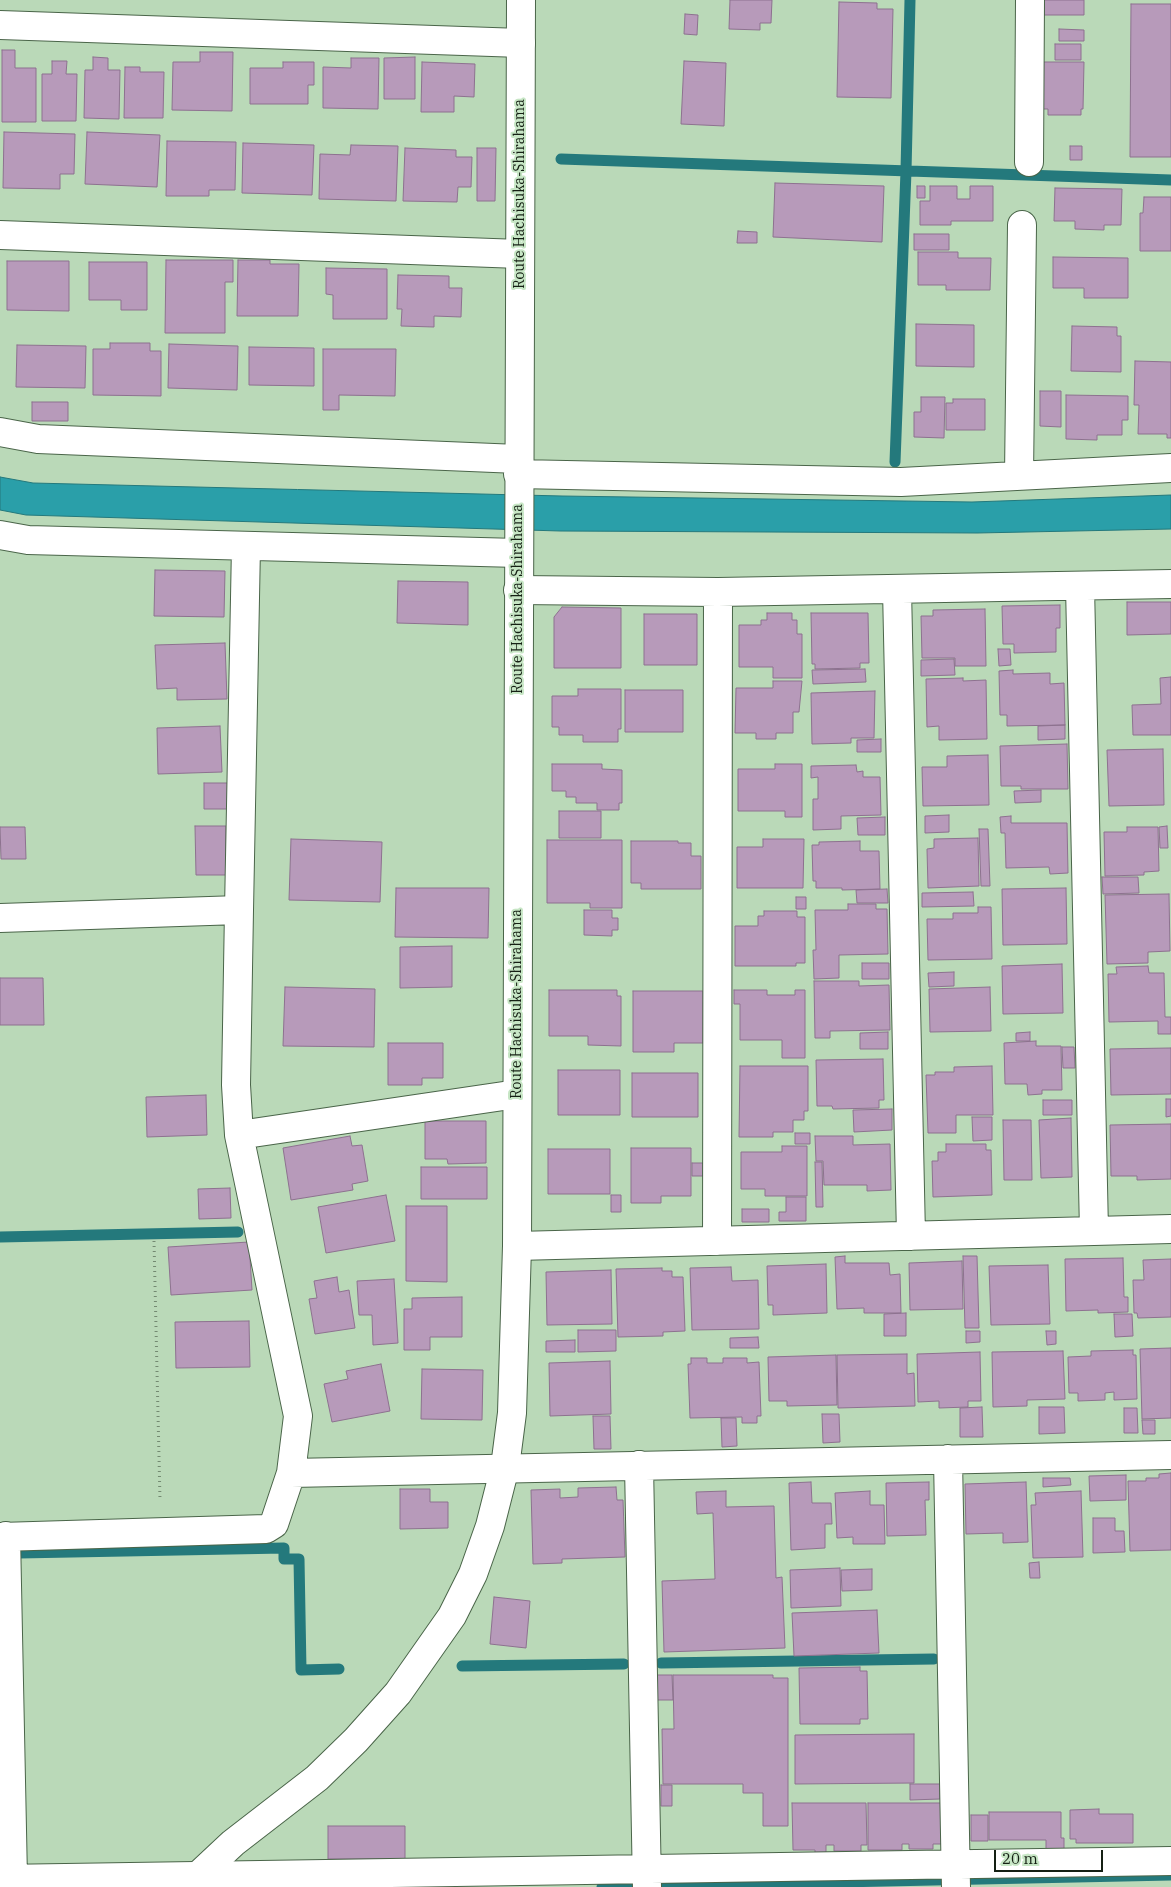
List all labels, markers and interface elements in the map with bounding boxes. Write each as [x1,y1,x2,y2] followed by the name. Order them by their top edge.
[512,99,528,289] street label: Route Hachisuka-Shirahama
[510,504,526,694] street label: Route Hachisuka-Shirahama
[509,909,525,1099] street label: Route Hachisuka-Shirahama
[996,1840,1105,1872] scale bar
[1002,1849,1038,1868] text: 20 m

